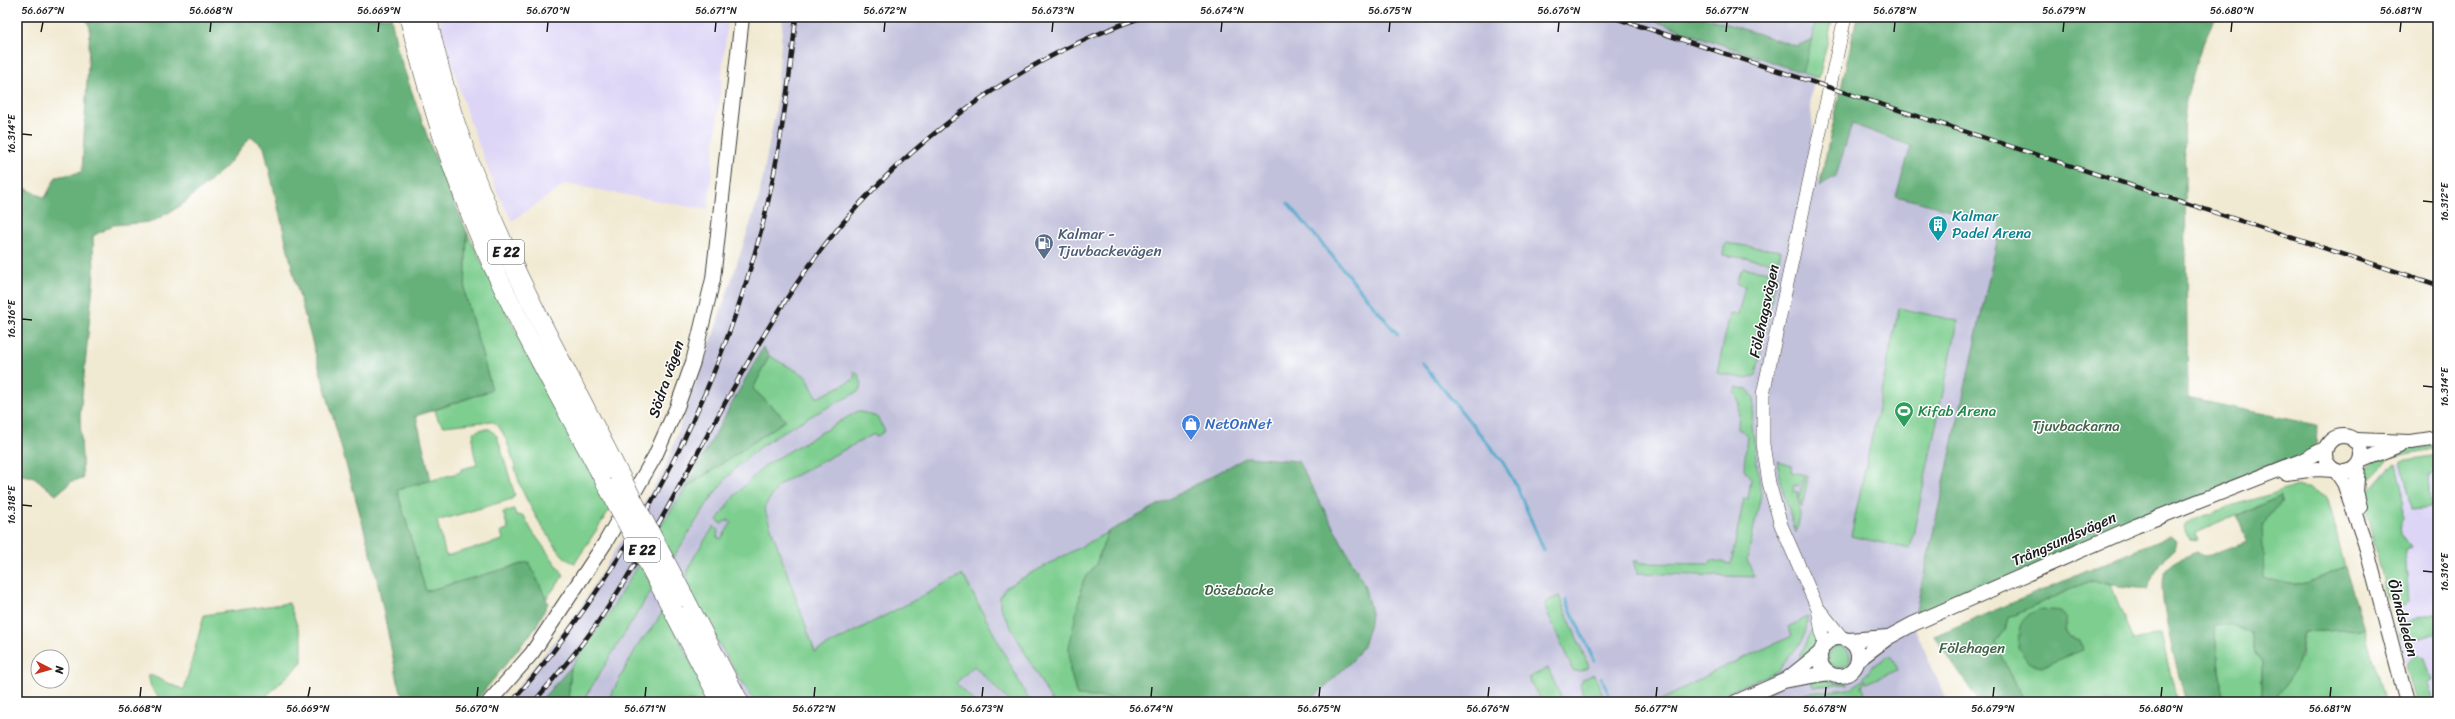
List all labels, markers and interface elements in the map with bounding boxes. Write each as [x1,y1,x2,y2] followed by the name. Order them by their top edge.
[21,2,65,20] text: 56.667°N
[189,2,233,20] text: 56.668°N
[357,2,401,20] text: 56.669°N
[526,2,570,20] text: 56.670°N
[695,2,737,20] text: 56.671°N
[863,2,907,20] text: 56.672°N
[1032,2,1075,20] text: 56.673°N
[1200,2,1244,20] text: 56.674°N
[1368,2,1412,20] text: 56.675°N
[1537,2,1581,20] text: 56.676°N
[1705,2,1749,20] text: 56.677°N
[1873,2,1917,20] text: 56.678°N
[2042,2,2086,20] text: 56.679°N
[2210,2,2254,20] text: 56.680°N
[2380,2,2422,20] text: 56.681°N
[3,113,21,153] text: 16.314°E
[2436,181,2454,221] text: 16.312°E
[1952,203,2032,246] place label: Kalmar Padel Arena
[1927,214,1949,242] building icon: Kalmar Padel Arena
[1058,221,1162,264] place label: Kalmar - Tjuvbackevägen
[1033,232,1055,260] fuel station icon: Kalmar - Tjuvbackevägen
[488,240,524,264] road number: E 22
[1741,262,1787,360] street label: Fölehagsvägen
[3,298,21,338] text: 16.316°E
[641,337,691,421] street label: Södra vägen
[2436,366,2454,406] text: 16.314°E
[1918,398,1997,424] place label: Kifab Arena
[1893,400,1915,428] sports icon: Kifab Arena
[1205,411,1273,437] place label: NetOnNet
[1180,413,1202,441] shop icon: NetOnNet
[2032,413,2120,439] park label: Tjuvbackarna
[3,484,21,524] text: 16.318°E
[2008,504,2120,574] street label: Trångsundsvägen
[624,538,660,562] road number: E 22
[2436,551,2454,591] text: 16.316°E
[2380,576,2426,660] street label: Ölandsleden
[1204,577,1274,603] park label: Dösebacke
[1939,635,2005,661] park label: Fölehagen
[30,649,70,689] north arrow
[50,664,69,675] text: N
[118,700,162,718] text: 56.668°N
[286,700,330,718] text: 56.669°N
[455,700,499,718] text: 56.670°N
[624,700,666,718] text: 56.671°N
[792,700,836,718] text: 56.672°N
[961,700,1004,718] text: 56.673°N
[1129,700,1173,718] text: 56.674°N
[1297,700,1341,718] text: 56.675°N
[1466,700,1510,718] text: 56.676°N
[1634,700,1678,718] text: 56.677°N
[1803,700,1847,718] text: 56.678°N
[1971,700,2015,718] text: 56.679°N
[2139,700,2183,718] text: 56.680°N
[2309,700,2351,718] text: 56.681°N

